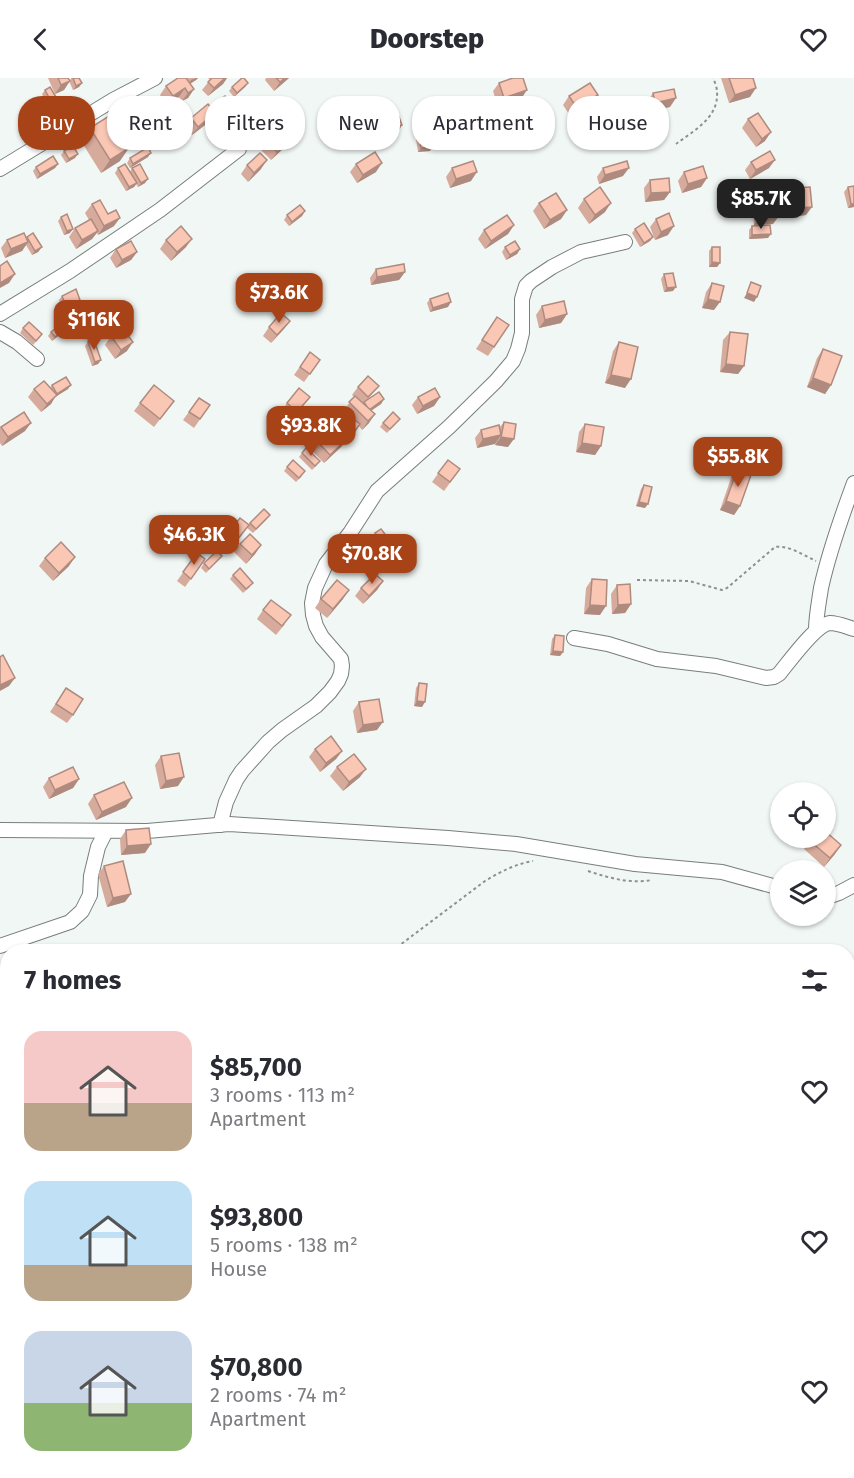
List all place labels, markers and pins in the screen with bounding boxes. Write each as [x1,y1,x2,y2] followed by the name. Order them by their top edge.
[712,179,810,230] pin: $85.7K
[230,273,328,324] pin: $73.6K
[52,300,136,351] pin: $116K
[262,406,360,457] pin: $93.8K
[689,437,787,488] pin: $55.8K
[145,515,243,566] pin: $46.3K
[323,534,421,585] pin: $70.8K

